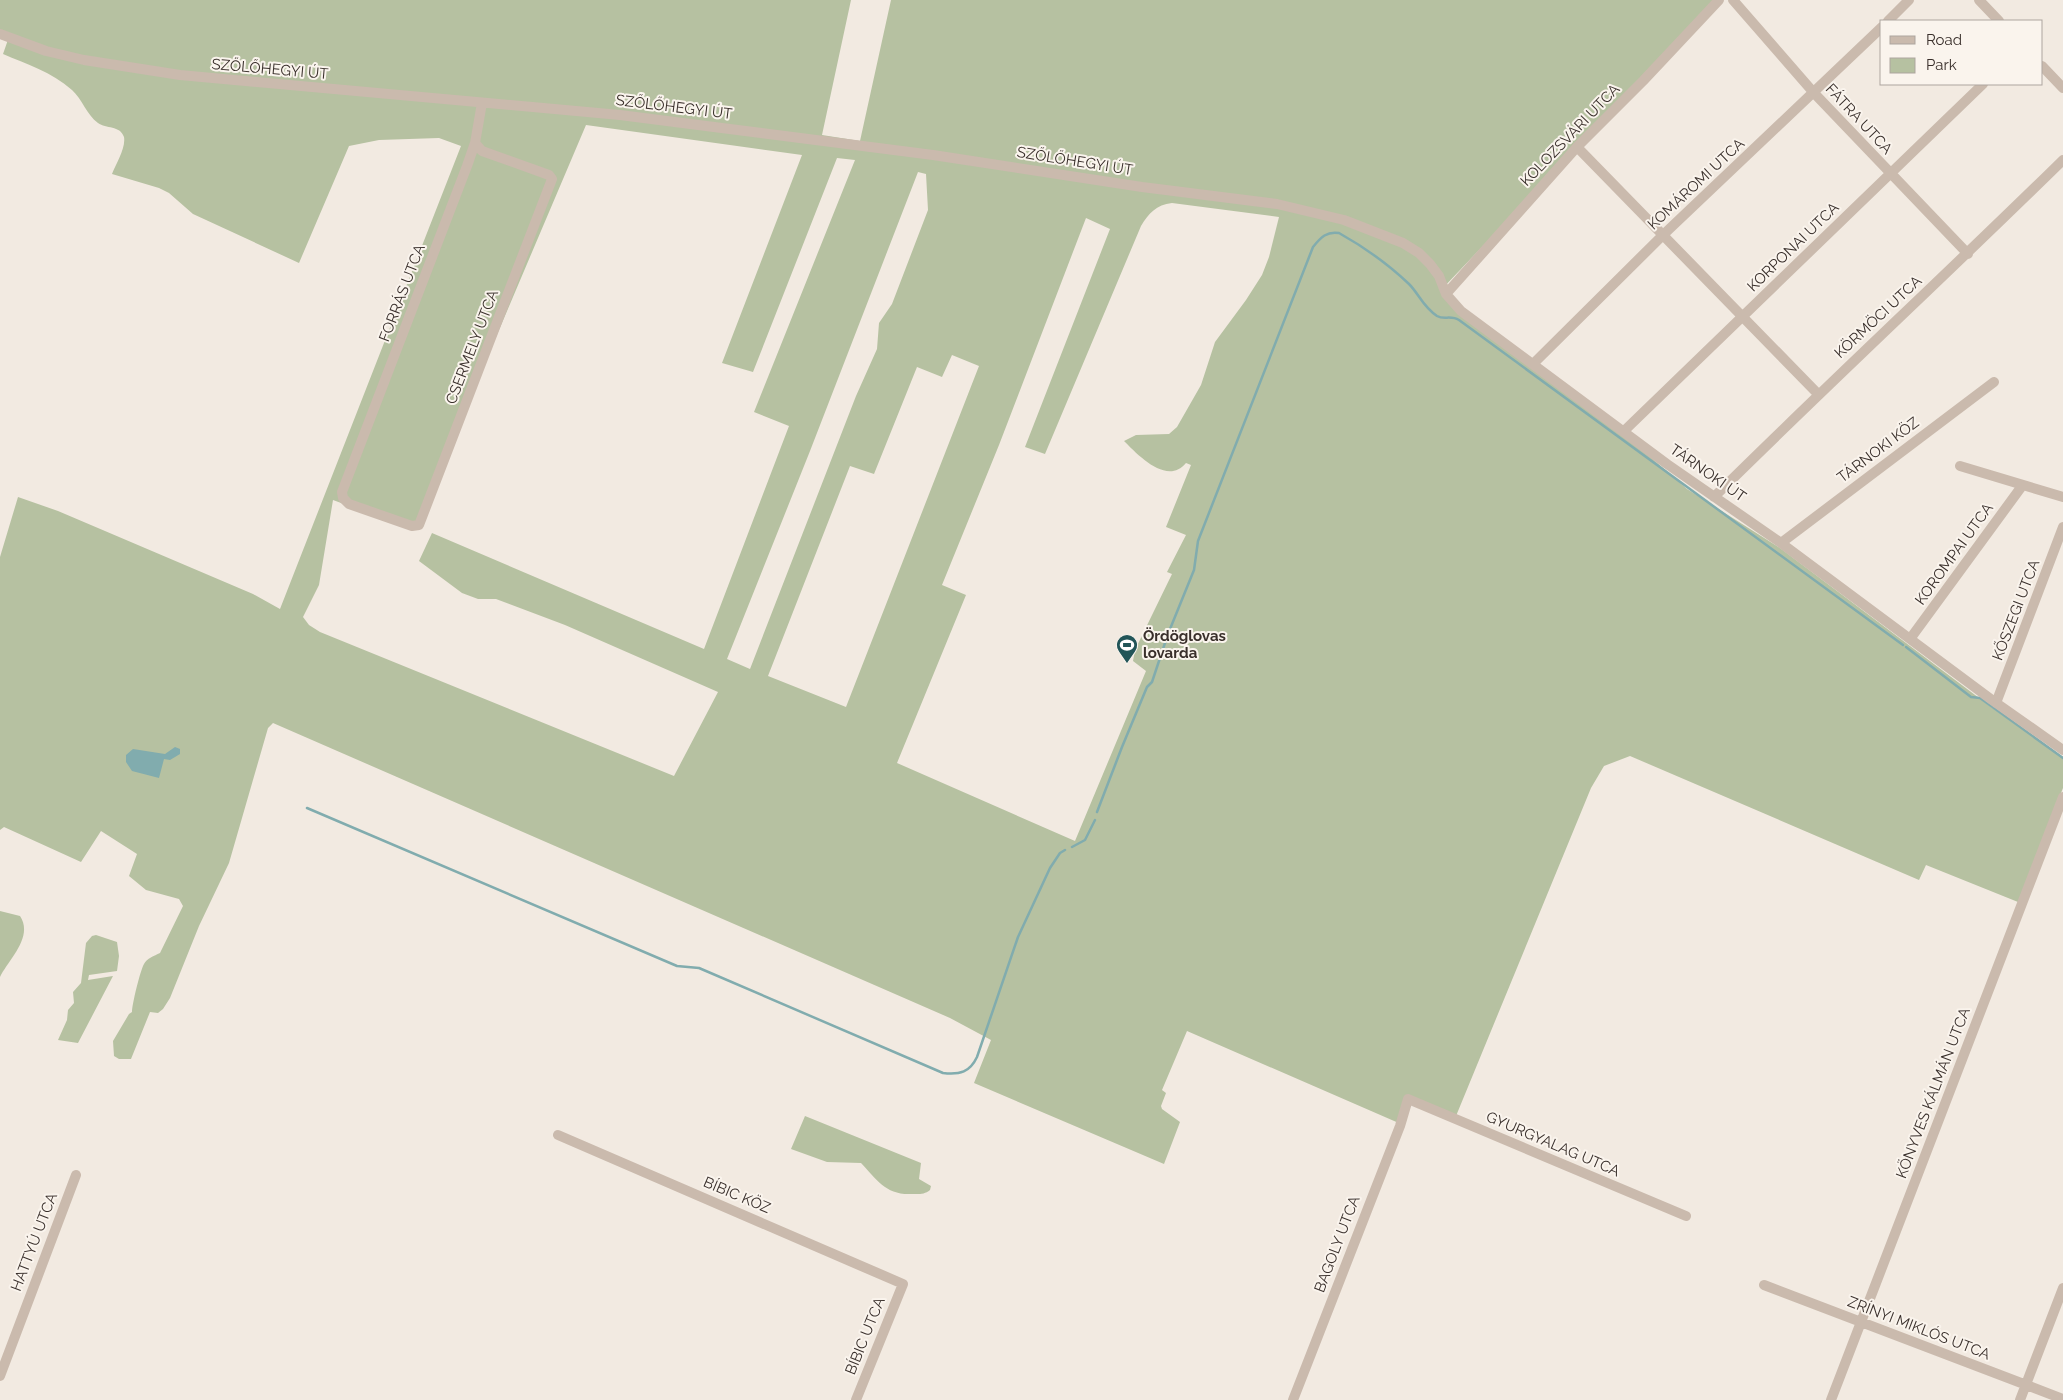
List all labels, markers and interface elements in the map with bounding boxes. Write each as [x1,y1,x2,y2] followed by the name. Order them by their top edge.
[1880,20,2043,85] legend
[1926,31,1962,49] text: Road
[211,55,329,83] street label: SZŐLŐHEGYI ÚT
[1926,56,1957,74] text: Park
[1517,80,1623,190] street label: KOLOZSVÁRI UTCA
[1822,80,1896,158] street label: FÁTRA UTCA
[615,91,733,123] street label: SZŐLŐHEGYI ÚT
[1644,135,1748,233] street label: KOMÁROMI UTCA
[1016,143,1134,179] street label: SZŐLŐHEGYI ÚT
[1743,199,1843,295] street label: KORPONAI UTCA
[375,242,429,344] street label: FORRÁS UTCA
[1830,271,1925,362] street label: KÖRMÖCI UTCA
[442,287,502,407] street label: CSERMELY UTCA
[1833,413,1922,487] street label: TÁRNOKI KÖZ
[1667,440,1749,506] street label: TÁRNOKI ÚT
[1911,500,1997,608] street label: KOROMPAI UTCA
[1989,557,2043,663] street label: KŐSZEGI UTCA
[1143,627,1226,662] place label: Ördöglovas lovarda
[1115,633,1139,664] sports icon: Ördöglovas lovarda
[1891,1005,1974,1181] street label: KÖNYVES KÁLMÁN UTCA
[1483,1108,1623,1180] street label: GYURGYALAG UTCA
[701,1172,774,1217] street label: BÍBIC KÖZ
[7,1190,61,1294] street label: HATTYÚ UTCA
[1310,1193,1364,1295] street label: BAGOLY UTCA
[1845,1292,1993,1364] street label: ZRÍNYI MIKLÓS UTCA
[841,1295,889,1377] street label: BÍBIC UTCA

